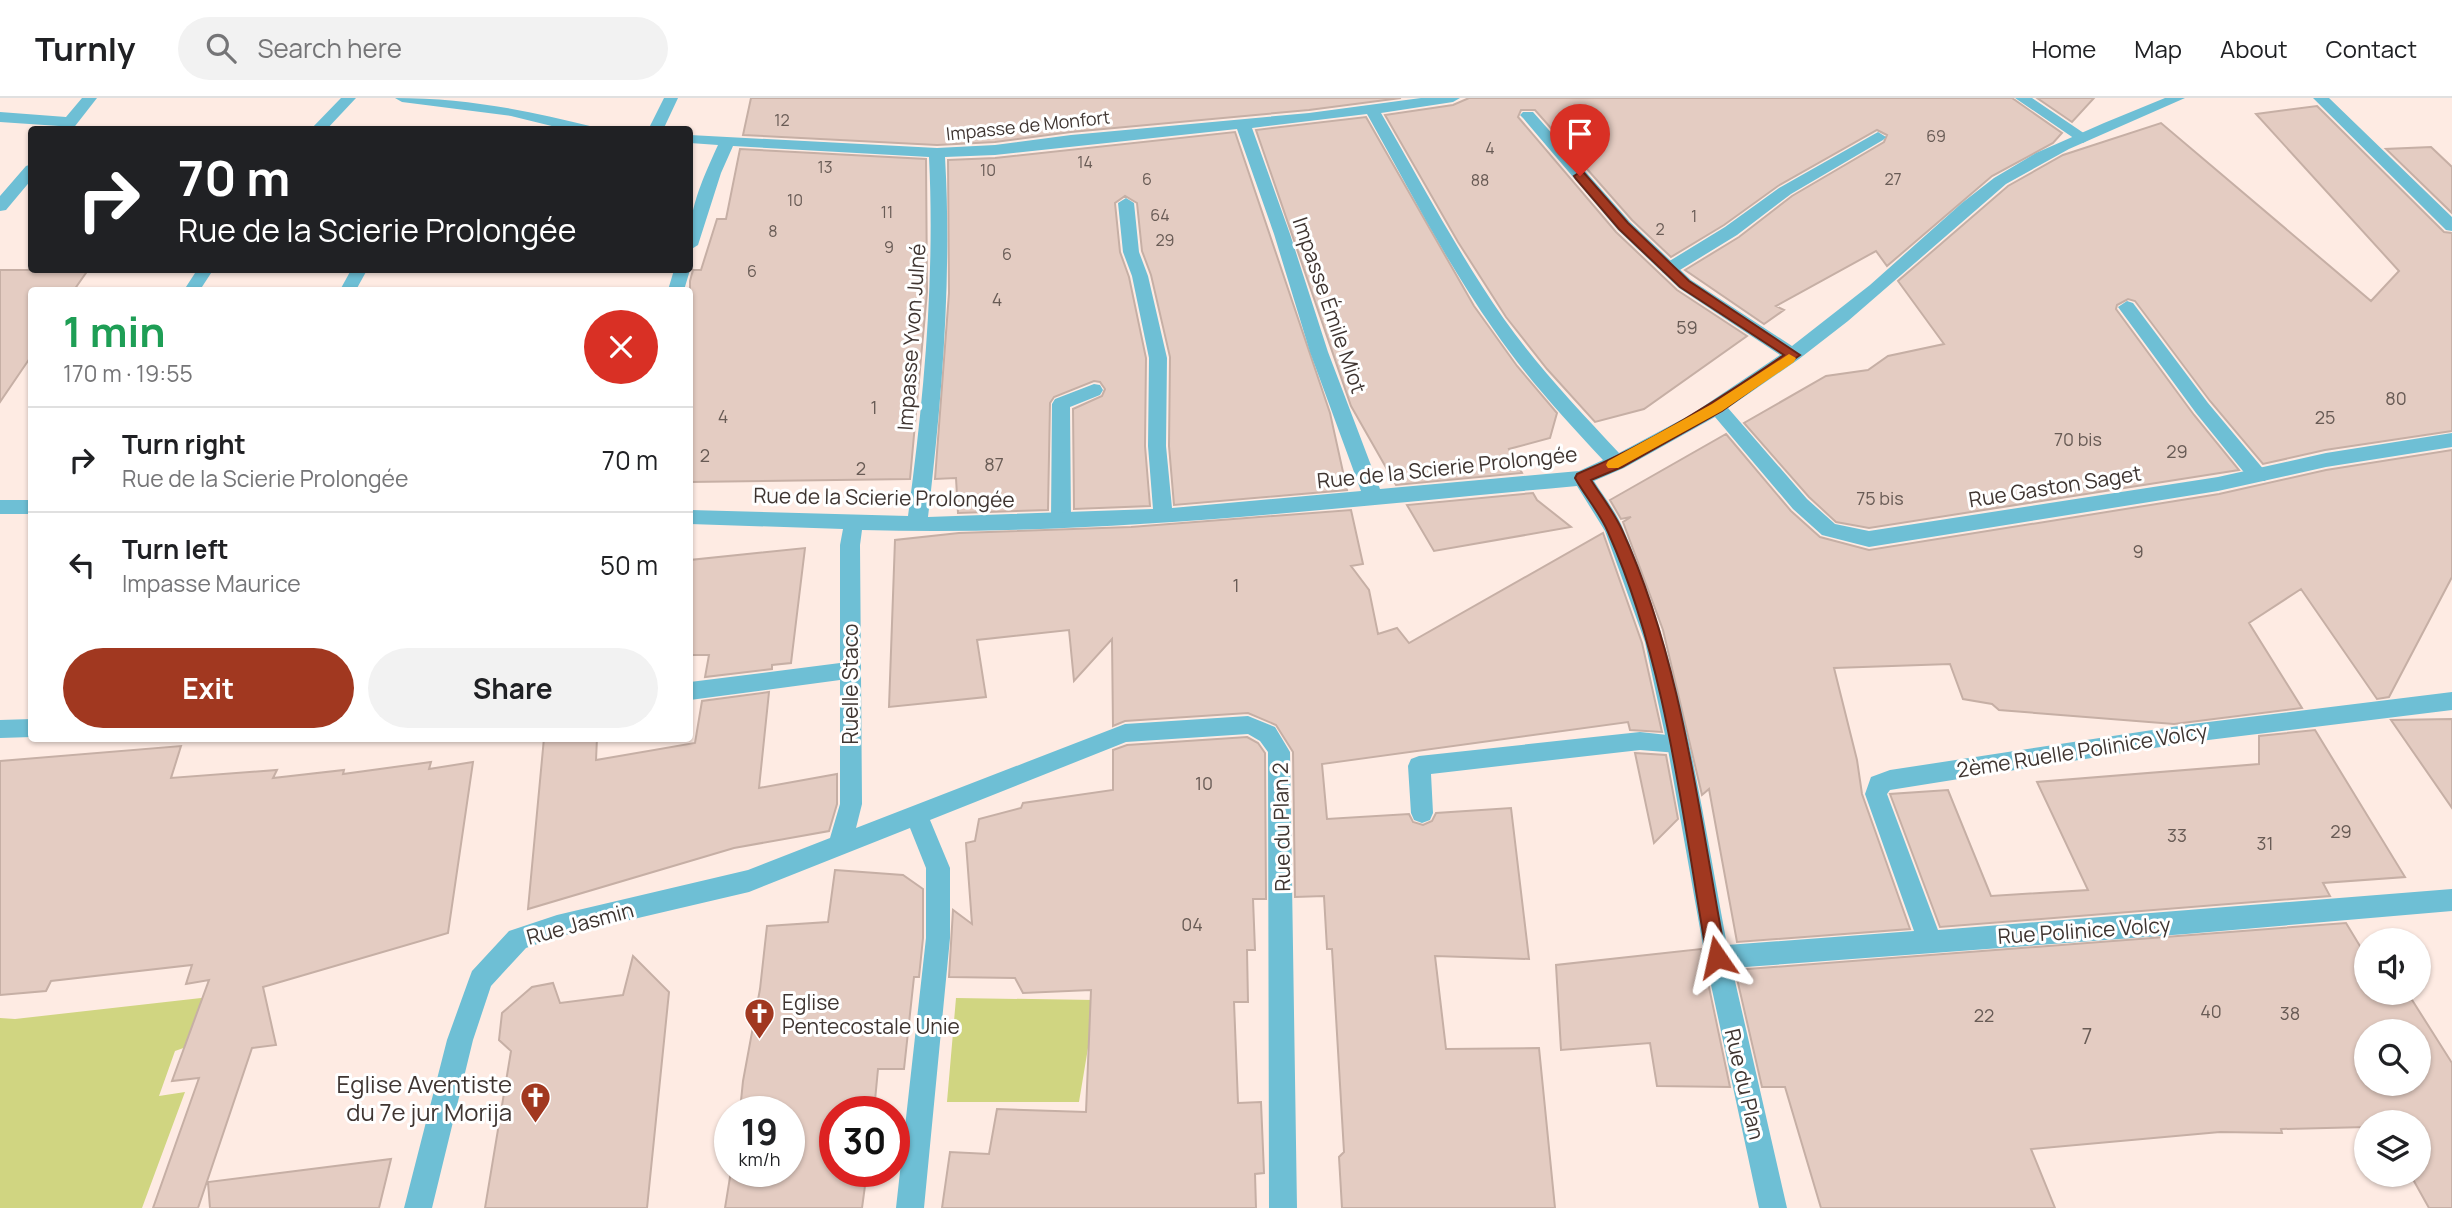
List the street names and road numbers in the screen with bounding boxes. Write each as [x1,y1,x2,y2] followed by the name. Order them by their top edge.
[945,104,1111,146] street label: Impasse de Monfort
[1287,213,1373,397] street label: Impasse Émile Miot
[890,243,932,431] street label: Impasse Yvon Julné
[1315,439,1579,495] street label: Rue de la Scierie Prolongée
[1967,459,2143,513] street label: Rue Gaston Saget
[753,481,1015,513] street label: Rue de la Scierie Prolongée
[836,623,864,745] street label: Ruelle Staco
[1955,716,2209,784] street label: 2ème Ruelle Polinice Volcy
[1266,762,1296,892] street label: Rue du Plan 2
[523,895,637,951] street label: Rue Jasmin
[1997,910,2171,950] street label: Rue Polinice Volcy
[1719,1026,1771,1142] street label: Rue du Plan

